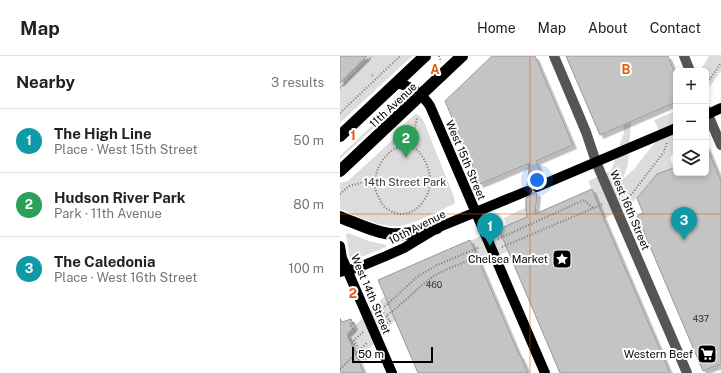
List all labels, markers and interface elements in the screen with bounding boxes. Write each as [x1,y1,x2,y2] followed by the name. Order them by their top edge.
[20,17,60,39] text: Map
[477,20,516,36] text: Home
[538,20,566,36] text: Map
[588,20,628,36] text: About
[650,20,701,36] text: Contact
[430,62,440,77] text: A
[622,62,631,77] text: B
[673,68,709,176] map controls
[673,68,709,104] button: +
[16,72,75,92] text: Nearby
[271,75,324,90] text: 3 results
[367,80,419,130] street label: 11th Avenue
[673,104,709,140] button: −
[444,118,488,202] street label: West 15th Street
[54,125,152,142] text: The High Line
[393,125,419,158] pin: 2
[350,128,356,143] text: 1
[26,133,32,148] text: 1
[293,133,324,148] text: 50 m
[673,140,709,176] button: layers
[54,142,198,157] text: Place · West 15th Street
[608,168,652,252] street label: West 16th Street
[527,170,547,190] your location
[364,176,446,188] park label: 14th Street Park
[54,189,186,206] text: Hudson River Park
[25,197,33,212] text: 2
[293,197,324,212] text: 80 m
[54,206,162,221] text: Park · 11th Avenue
[671,207,697,240] pin: 3
[387,208,447,246] street label: 10th Avenue
[477,213,503,246] pin: 1
[551,248,573,270] place icon: Chelsea Market
[349,252,393,336] street label: West 14th Street
[54,253,155,270] text: The Caledonia
[468,253,548,265] place label: Chelsea Market
[25,261,33,276] text: 3
[288,261,324,276] text: 100 m
[54,270,197,285] text: Place · West 16th Street
[426,279,443,290] house number: 460
[349,286,357,301] text: 2
[693,313,709,324] house number: 437
[696,343,718,365] supermarket icon: Western Beef
[352,345,433,364] scale bar
[358,348,384,360] text: 50 m
[624,348,694,360] place label: Western Beef

